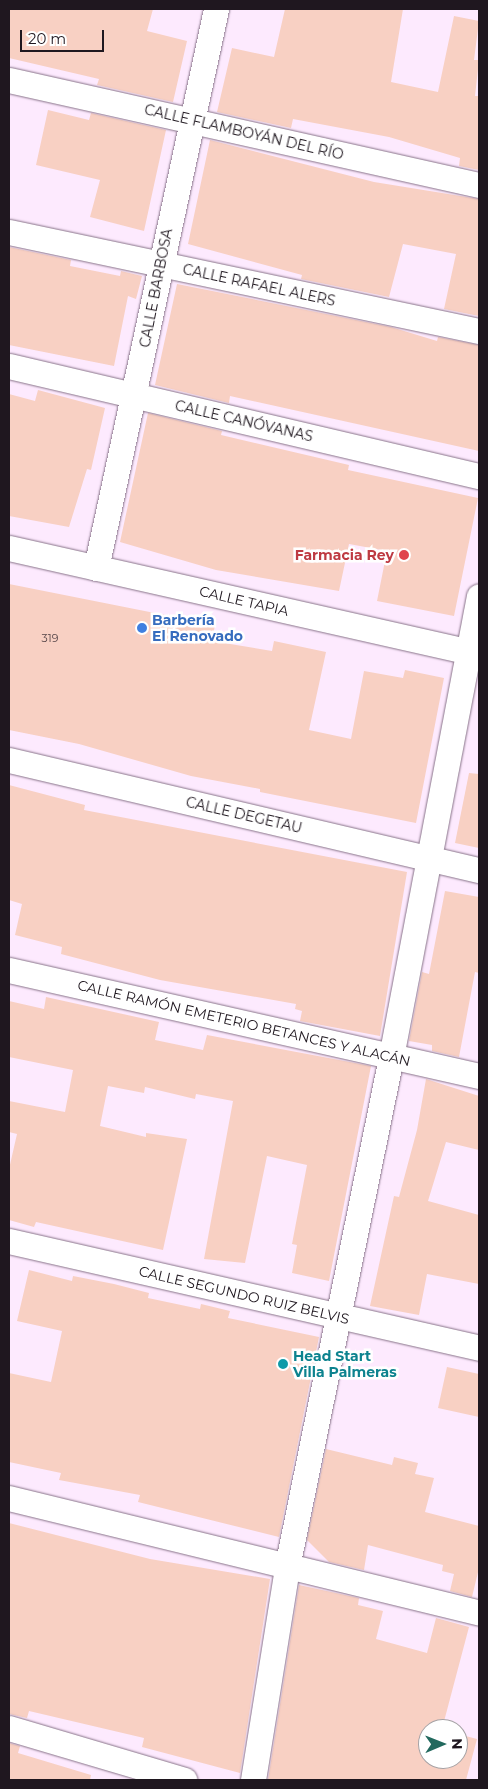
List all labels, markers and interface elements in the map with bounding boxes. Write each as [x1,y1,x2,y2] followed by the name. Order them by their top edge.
[22,20,106,52] scale bar
[28,29,66,48] text: 20 m
[143,101,345,163] street label: CALLE FLAMBOYÁN DEL RÍO
[136,227,176,349] street label: CALLE BARBOSA
[181,261,337,309] street label: CALLE RAFAEL ALERS
[173,397,315,445] street label: CALLE CANÓVANAS
[295,547,394,563] place label: Farmacia Rey
[398,549,410,561] marker: Farmacia Rey
[198,583,290,619] street label: CALLE TAPIA
[152,612,243,644] place label: Barbería El Renovado
[136,622,148,634] marker: Barbería El Renovado
[42,631,58,645] house number: 319
[184,793,304,837] street label: CALLE DEGETAU
[76,976,412,1070] street label: CALLE RAMÓN EMETERIO BETANCES Y ALACÁN
[137,1263,351,1327] street label: CALLE SEGUNDO RUIZ BELVIS
[293,1348,397,1380] place label: Head Start Villa Palmeras
[277,1358,289,1370] marker: Head Start Villa Palmeras
[418,1719,468,1769] north arrow
[448,1738,466,1750] text: N

